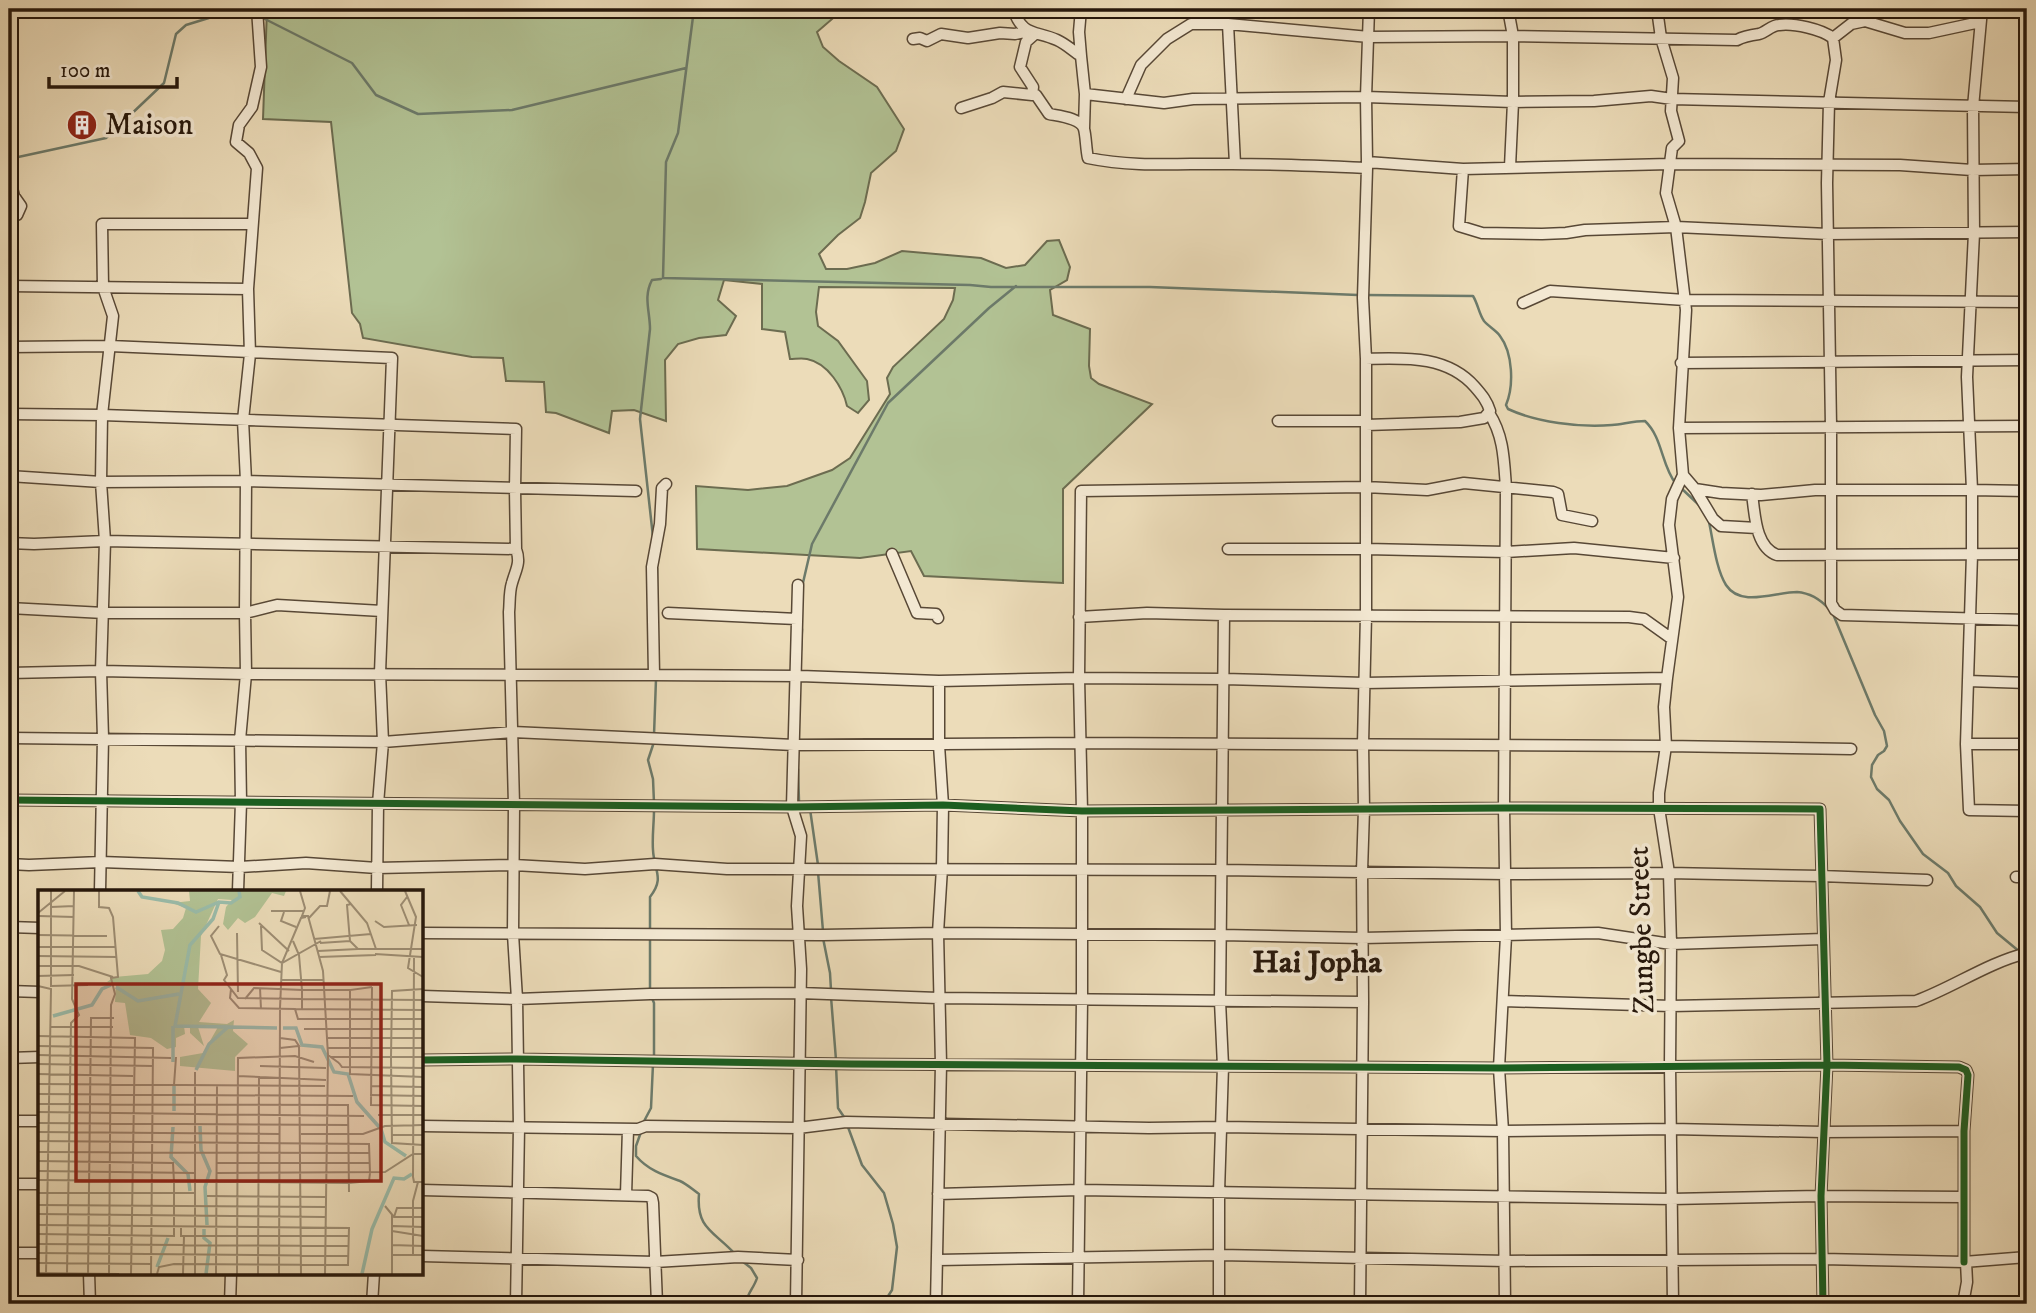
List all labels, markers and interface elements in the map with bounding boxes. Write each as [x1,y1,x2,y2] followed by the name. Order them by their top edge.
[49,46,177,90] scale bar
[60,58,111,84] text: 100 m
[105,107,194,144] place label: Maison
[65,108,99,142] building icon: Maison
[1621,845,1663,1015] street label: Zungbe Street
[38,890,424,1274] inset map
[1252,943,1382,983] district label: Hai Jopha

